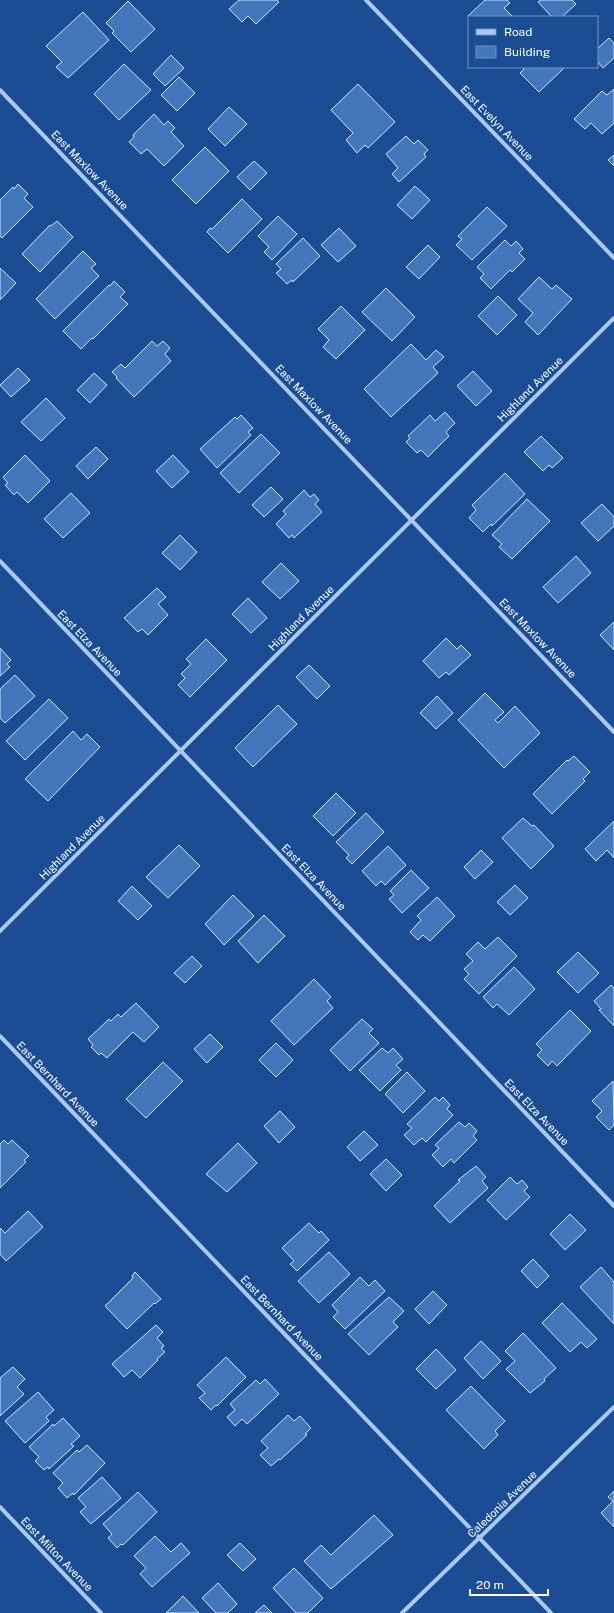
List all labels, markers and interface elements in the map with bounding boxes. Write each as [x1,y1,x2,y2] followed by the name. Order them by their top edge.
[468,16,598,68] legend
[504,25,532,39] text: Road
[504,45,550,59] text: Building
[458,83,536,163] street label: East Evelyn Avenue
[49,128,131,212] street label: East Maxlow Avenue
[495,354,565,424] street label: Highland Avenue
[273,362,355,446] street label: East Maxlow Avenue
[266,583,336,653] street label: Highland Avenue
[497,596,579,680] street label: East Maxlow Avenue
[55,607,125,679] street label: East Elza Avenue
[37,812,107,882] street label: Highland Avenue
[279,841,349,913] street label: East Elza Avenue
[14,1039,102,1129] street label: East Bernhard Avenue
[502,1076,572,1148] street label: East Elza Avenue
[238,1273,326,1363] street label: East Bernhard Avenue
[465,1468,539,1540] street label: Caledonia Avenue
[19,1515,95,1593] street label: East Milton Avenue
[470,1571,548,1597] scale bar
[476,1578,504,1592] text: 20 m

